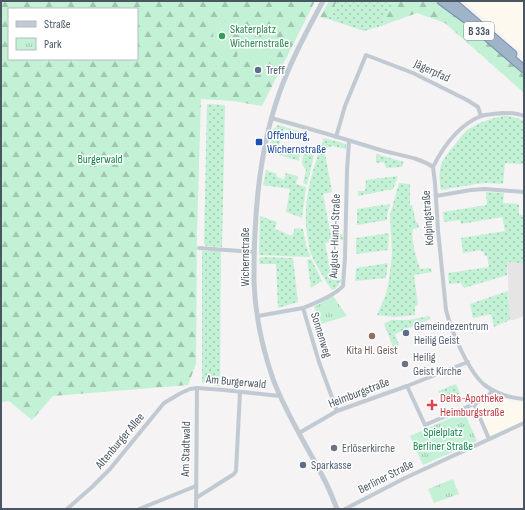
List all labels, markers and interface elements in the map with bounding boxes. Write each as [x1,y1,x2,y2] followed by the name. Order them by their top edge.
[8,8,138,60] legend
[44,17,71,32] text: Straße
[230,22,289,51] place label: Skaterplatz Wichernstraße
[464,22,494,40] road number: B 33a
[217,31,227,41] marker: Skaterplatz Wichernstraße
[44,37,62,52] text: Park
[411,56,452,86] street label: Jägerpfad
[266,63,285,78] place label: Treff
[253,65,263,75] marker: Treff
[267,128,326,157] place label: Offenburg, Wichernstraße
[254,137,264,147] marker: Offenburg, Wichernstraße
[77,152,123,167] park label: Burgerwald
[419,190,437,246] street label: Kolpingstraße
[326,193,344,279] street label: August-Hund-Straße
[238,227,253,287] street label: Wichernstraße
[307,310,335,360] street label: Sonnenweg
[414,319,489,348] place label: Gemeindezentrum Heilig Geist
[401,328,411,338] marker: Gemeindezentrum Heilig Geist
[367,331,377,341] marker: Kita Hl. Geist
[346,343,398,358] place label: Kita Hl. Geist
[413,350,462,379] place label: Heilig Geist Kirche
[400,359,410,369] marker: Heilig Geist Kirche
[204,372,267,392] street label: Am Burgerwald
[326,374,392,412] street label: Heimburgstraße
[440,391,505,420] place label: Delta-Apotheke Heimburgstraße
[427,400,437,410] marker: Delta-Apotheke Heimburgstraße
[92,410,148,473] street label: Altenburger Allee
[178,421,194,478] street label: Am Stadtwald
[413,425,473,454] park label: Spielplatz Berliner Straße
[342,441,395,456] place label: Erlöserkirche
[329,443,339,453] marker: Erlöserkirche
[356,457,416,497] street label: Berliner Straße
[311,458,352,473] place label: Sparkasse
[298,460,308,470] marker: Sparkasse

